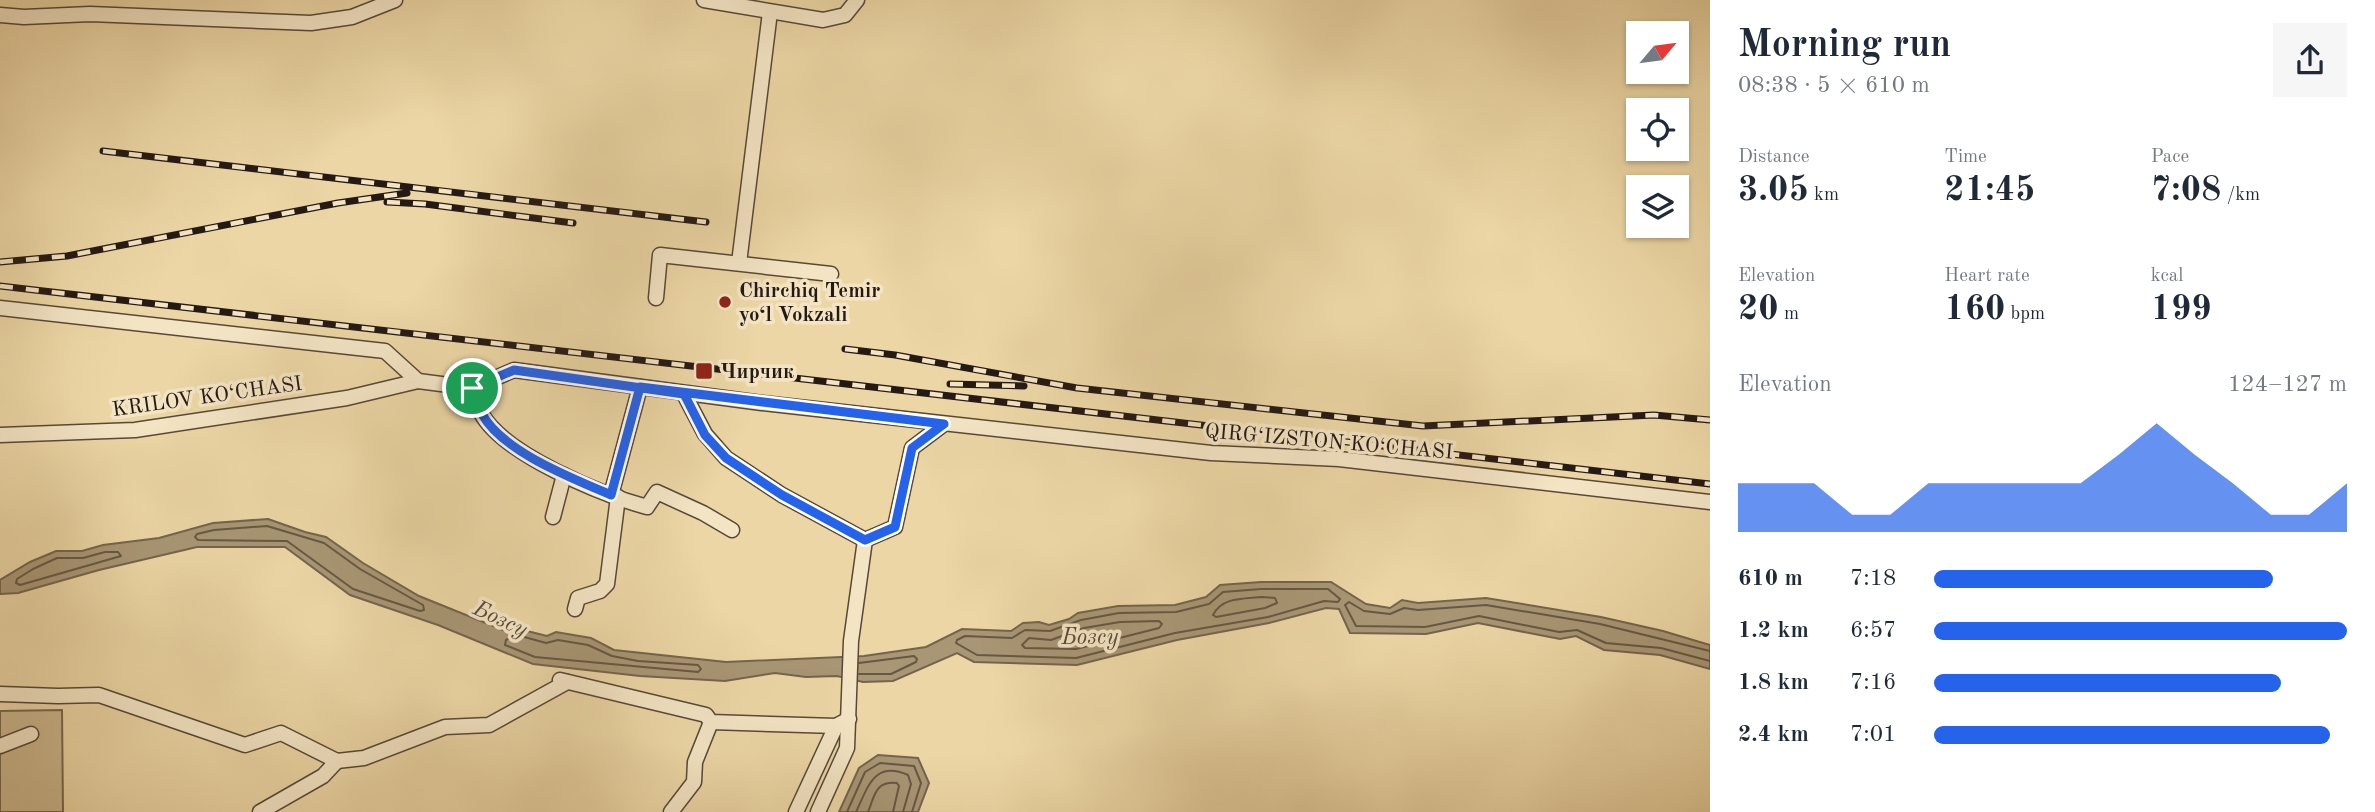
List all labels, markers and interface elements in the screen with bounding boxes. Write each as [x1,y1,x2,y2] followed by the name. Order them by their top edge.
[1626,21,1689,84] north arrow
[1626,21,1689,238] map controls
[2273,23,2347,97] button: share
[1738,27,1951,65] text: Morning run
[1738,74,1930,97] text: 08:38 · 5 × 610 m
[1626,98,1689,161] button: locate
[1738,148,1810,167] text: Distance
[1944,148,1987,167] text: Time
[2151,148,2189,167] text: Pace
[1738,173,1809,208] text: 3.05
[1944,173,2035,208] text: 21:45
[2151,173,2221,208] text: 7:08
[1626,175,1689,238] button: layers
[1809,186,1839,205] text: km
[2221,186,2260,205] text: /km
[1738,267,1815,286] text: Elevation
[1944,267,2030,286] text: Heart rate
[2151,267,2183,286] text: kcal
[739,281,880,326] place label: Chirchiq Temir yo‘l Vokzali
[1738,292,1779,327] text: 20
[1944,292,2005,327] text: 160
[2151,292,2212,327] text: 199
[717,294,733,310] marker: Chirchiq Temir yo‘l Vokzali
[1779,305,1799,324] text: m
[2005,305,2045,324] text: bpm
[442,358,502,418] pin
[694,361,714,381] marker: Чирчик
[720,362,794,383] place label: Чирчик
[453,369,491,407] icon: arrive
[1738,373,1832,396] text: Elevation
[2228,373,2347,396] text: 124–127 m
[111,374,304,421] street label: KRILOV KO‘CHASI
[1204,421,1454,464] street label: QIRG‘IZSTON KO‘CHASI
[1738,567,1803,590] text: 610 m
[1850,567,1896,590] text: 7:18
[469,597,531,643] water label: Бозсу
[1738,619,1809,642] text: 1.2 km
[1850,619,1896,642] text: 6:57
[1061,626,1118,650] water label: Бозсу
[1738,671,1809,694] text: 1.8 km
[1850,671,1896,694] text: 7:16
[1738,723,1809,746] text: 2.4 km
[1850,723,1896,746] text: 7:01

